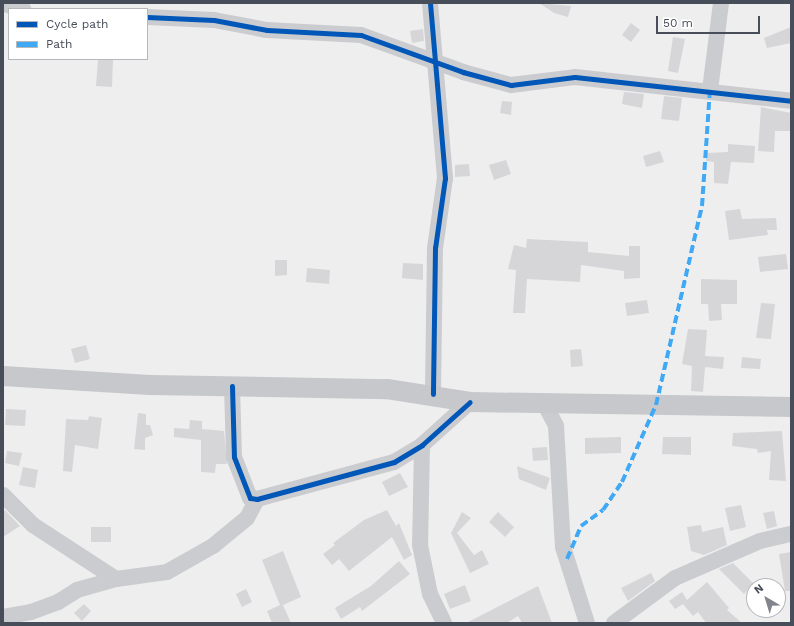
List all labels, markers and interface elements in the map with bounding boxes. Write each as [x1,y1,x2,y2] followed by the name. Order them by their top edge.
[8,8,148,60] legend
[658,8,762,34] scale bar
[663,16,693,30] text: 50 m
[46,17,108,31] text: Cycle path
[46,37,72,51] text: Path
[746,578,786,618] north arrow
[752,581,766,597] text: N

